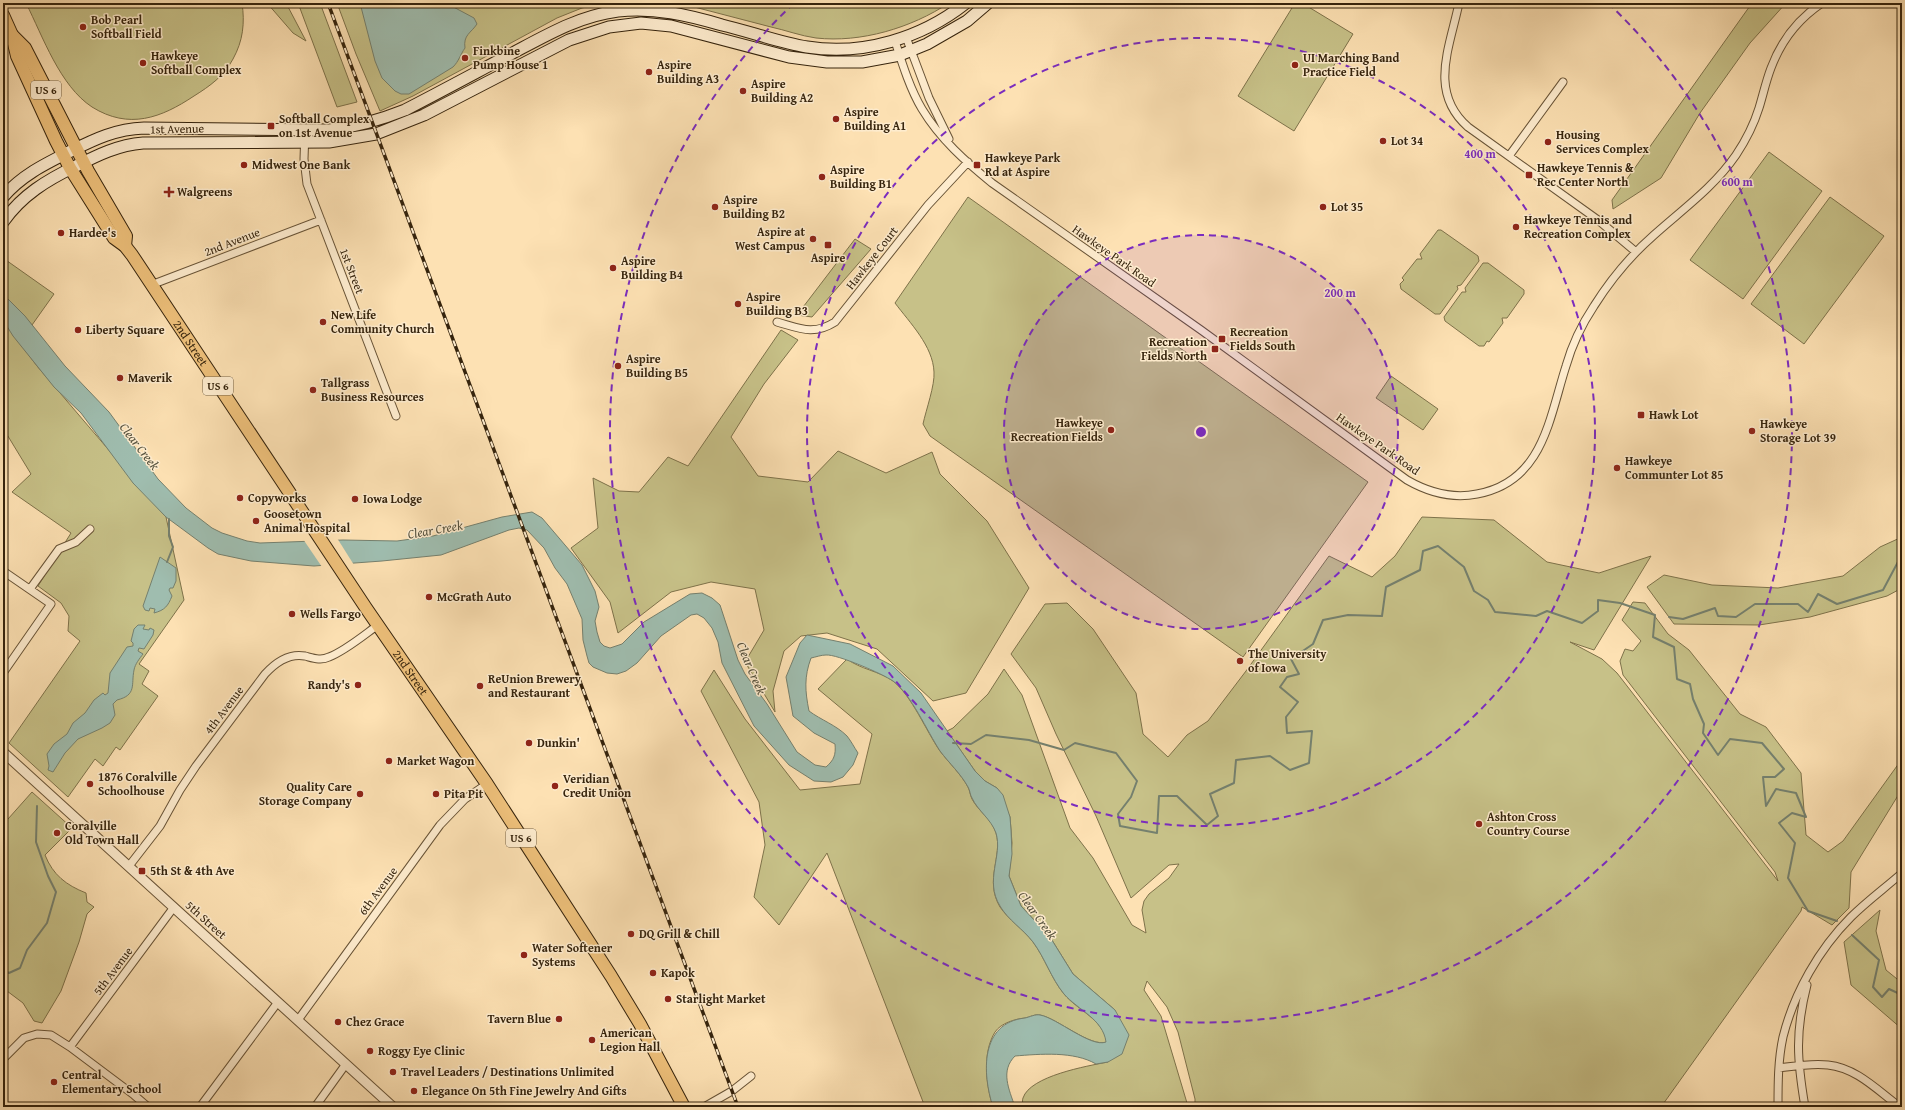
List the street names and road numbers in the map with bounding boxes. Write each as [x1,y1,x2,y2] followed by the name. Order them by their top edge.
[31,81,61,99] road number: US 6
[150,120,205,137] street label: 1st Avenue
[1069,220,1160,291] street label: Hawkeye Park Road
[842,222,902,293] street label: Hawkeye Court
[201,223,262,260] street label: 2nd Avenue
[336,245,369,297] street label: 1st Street
[169,317,213,370] street label: 2nd Street
[203,377,233,395] road number: US 6
[1333,408,1424,479] street label: Hawkeye Park Road
[389,646,433,699] street label: 2nd Street
[200,682,248,737] street label: 4th Avenue
[506,829,536,847] road number: US 6
[354,863,401,918] street label: 6th Avenue
[182,897,231,943] street label: 5th Street
[89,943,137,998] street label: 5th Avenue

